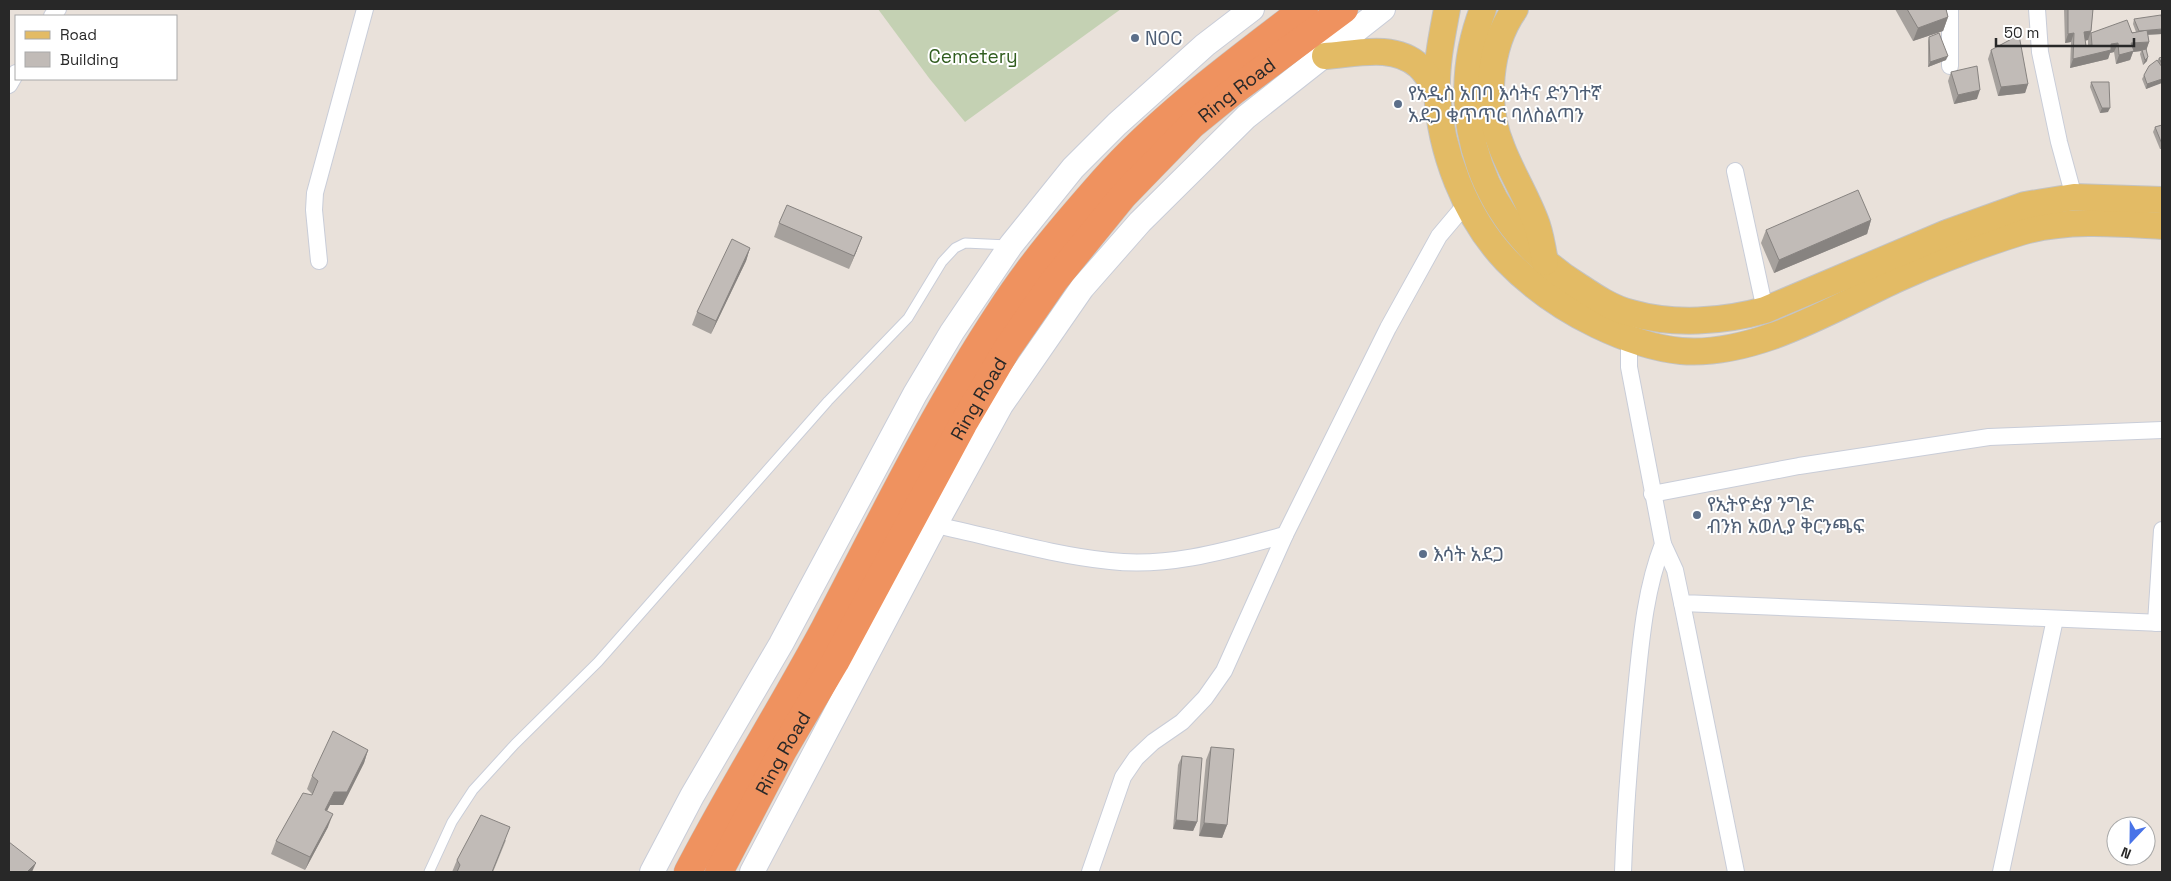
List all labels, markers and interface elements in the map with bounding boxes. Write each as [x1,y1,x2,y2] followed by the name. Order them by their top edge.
[15,15,178,80] legend
[1996,15,2134,47] scale bar
[2004,23,2039,42] text: 50 m
[60,25,97,44] text: Road
[1145,26,1183,51] place label: NOC
[1129,32,1141,44] marker: NOC
[928,44,1018,69] park label: Cemetery
[60,50,119,69] text: Building
[1192,52,1280,128] street label: Ring Road
[1408,81,1602,128] place label: የአዲስ አበባ እሳትና ድንገተኛ አደጋ ቁጥጥር ባለስልጣን
[1392,98,1404,110] marker: የአዲስ አበባ እሳትና ድንገተኛ አደጋ ቁጥጥር ባለስልጣን
[944,352,1012,444] street label: Ring Road
[1707,492,1865,539] place label: የኢትዮዽያ ንግድ ብንክ አወሊያ ቅርንጫፍ
[1691,509,1703,521] marker: የኢትዮዽያ ንግድ ብንክ አወሊያ ቅርንጫፍ
[1433,542,1504,567] place label: እሳት አደጋ
[1417,548,1429,560] marker: እሳት አደጋ
[749,706,816,799] street label: Ring Road
[2106,816,2156,866] north arrow
[2118,843,2134,863] text: N

